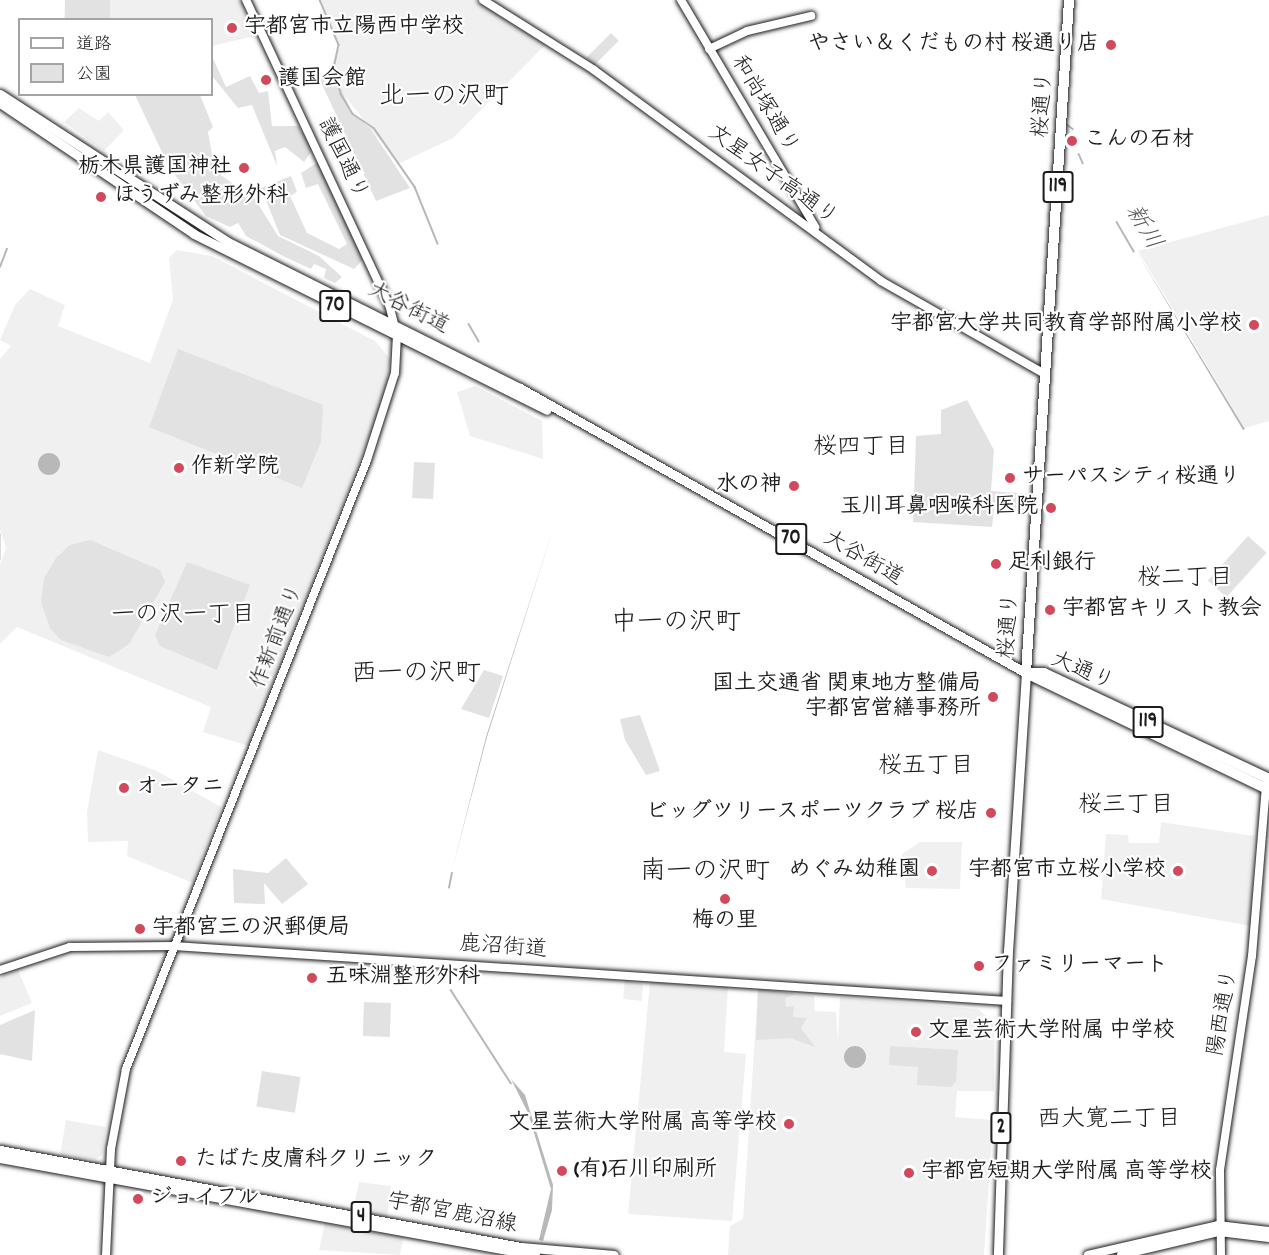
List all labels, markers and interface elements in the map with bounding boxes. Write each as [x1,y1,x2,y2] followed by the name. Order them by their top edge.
[244,15,464,41] place label: 宇都宮市立陽西中学校
[18,18,213,96] legend
[225,21,239,35] marker: 宇都宮市立陽西中学校
[808,32,1099,58] place label: やさい＆くだもの村 桜通り店
[76,33,112,58] text: 道路
[1104,38,1118,52] marker: やさい＆くだもの村 桜通り店
[724,51,804,159] street label: 和尚塚通り
[76,63,112,88] text: 公園
[278,67,366,93] place label: 護国会館
[1029,71,1059,139] street label: 桜通り
[259,73,273,87] marker: 護国会館
[379,82,509,114] district label: 北一の沢町
[311,114,373,204] street label: 護国通り
[702,120,842,232] street label: 文星女子高通り
[1084,128,1194,154] place label: こんの石材
[1065,134,1079,148] marker: こんの石材
[78,155,232,181] place label: 栃木県護国神社
[237,161,251,175] marker: 栃木県護国神社
[1042,169,1074,205] road number: 119
[114,184,290,210] place label: ほうずみ整形外科
[92,188,110,206] marker: ほうずみ整形外科
[1117,200,1167,256] water label: 新川
[363,277,453,341] street label: 大谷街道
[318,288,352,324] road number: 70
[890,312,1242,338] place label: 宇都宮大学共同教育学部附属小学校
[1247,318,1261,332] marker: 宇都宮大学共同教育学部附属小学校
[813,435,909,463] district label: 桜四丁目
[191,455,279,481] place label: 作新学院
[172,461,186,475] marker: 作新学院
[1022,465,1242,491] place label: サーパスシティ桜通り
[1003,471,1017,485] marker: サーパスシティ桜通り
[716,473,782,499] place label: 水の神
[787,479,801,493] marker: 水の神
[840,495,1038,521] place label: 玉川耳鼻咽喉科医院
[1042,499,1060,517] marker: 玉川耳鼻咽喉科医院
[774,521,808,557] road number: 70
[818,526,908,592] street label: 大谷街道
[1008,551,1096,577] place label: 足利銀行
[989,557,1003,571] marker: 足利銀行
[1137,566,1233,594] district label: 桜二丁目
[246,581,310,693] street label: 作新前通り
[995,592,1025,660] street label: 桜通り
[1062,597,1260,623] place label: 宇都宮キリスト教会
[111,603,255,631] district label: 一の沢一丁目
[1043,603,1057,617] marker: 宇都宮キリスト教会
[611,608,741,640] district label: 中一の沢町
[1046,647,1118,697] street label: 大通り
[351,659,481,691] district label: 西一の沢町
[712,671,981,722] place label: 国土交通省 関東地方整備局 宇都宮営繕事務所
[986,690,1000,704] marker: 国土交通省 関東地方整備局 宇都宮営繕事務所
[1132,704,1164,740] road number: 119
[878,754,974,782] district label: 桜五丁目
[136,775,224,801] place label: オータニ
[117,781,131,795] marker: オータニ
[1078,793,1174,821] district label: 桜三丁目
[644,800,979,826] place label: ビッグツリースポーツクラブ 桜店
[984,806,998,820] marker: ビッグツリースポーツクラブ 桜店
[640,857,770,889] district label: 南一の沢町
[788,858,920,884] place label: めぐみ幼稚園
[968,858,1166,884] place label: 宇都宮市立桜小学校
[925,864,939,878] marker: めぐみ幼稚園
[1171,864,1185,878] marker: 宇都宮市立桜小学校
[718,892,732,906] marker: 梅の里
[692,909,758,935] place label: 梅の里
[152,916,350,942] place label: 宇都宮三の沢郵便局
[133,922,147,936] marker: 宇都宮三の沢郵便局
[458,932,548,964] street label: 鹿沼街道
[991,953,1167,979] place label: ファミリーマート
[972,959,986,973] marker: ファミリーマート
[326,965,480,991] place label: 五味淵整形外科
[1203,967,1245,1059] street label: 陽西通り
[303,969,321,987] marker: 五味淵整形外科
[928,1019,1175,1045] place label: 文星芸術大学附属 中学校
[909,1025,923,1039] marker: 文星芸術大学附属 中学校
[1037,1107,1181,1135] district label: 西大寛二丁目
[989,1110,1013,1146] road number: 2
[508,1111,777,1137] place label: 文星芸術大学附属 高等学校
[782,1117,796,1131] marker: 文星芸術大学附属 高等学校
[195,1148,437,1174] place label: たばた皮膚科クリニック
[172,1152,190,1170] marker: たばた皮膚科クリニック
[574,1158,717,1184] place label: (有)石川印刷所
[921,1160,1212,1186] place label: 宇都宮短期大学附属 高等学校
[555,1164,569,1178] marker: (有)石川印刷所
[902,1166,916,1180] marker: 宇都宮短期大学附属 高等学校
[150,1186,260,1212] place label: ジョイフル
[385,1188,519,1240] street label: 宇都宮鹿沼線
[131,1192,145,1206] marker: ジョイフル
[350,1199,372,1235] road number: 4

